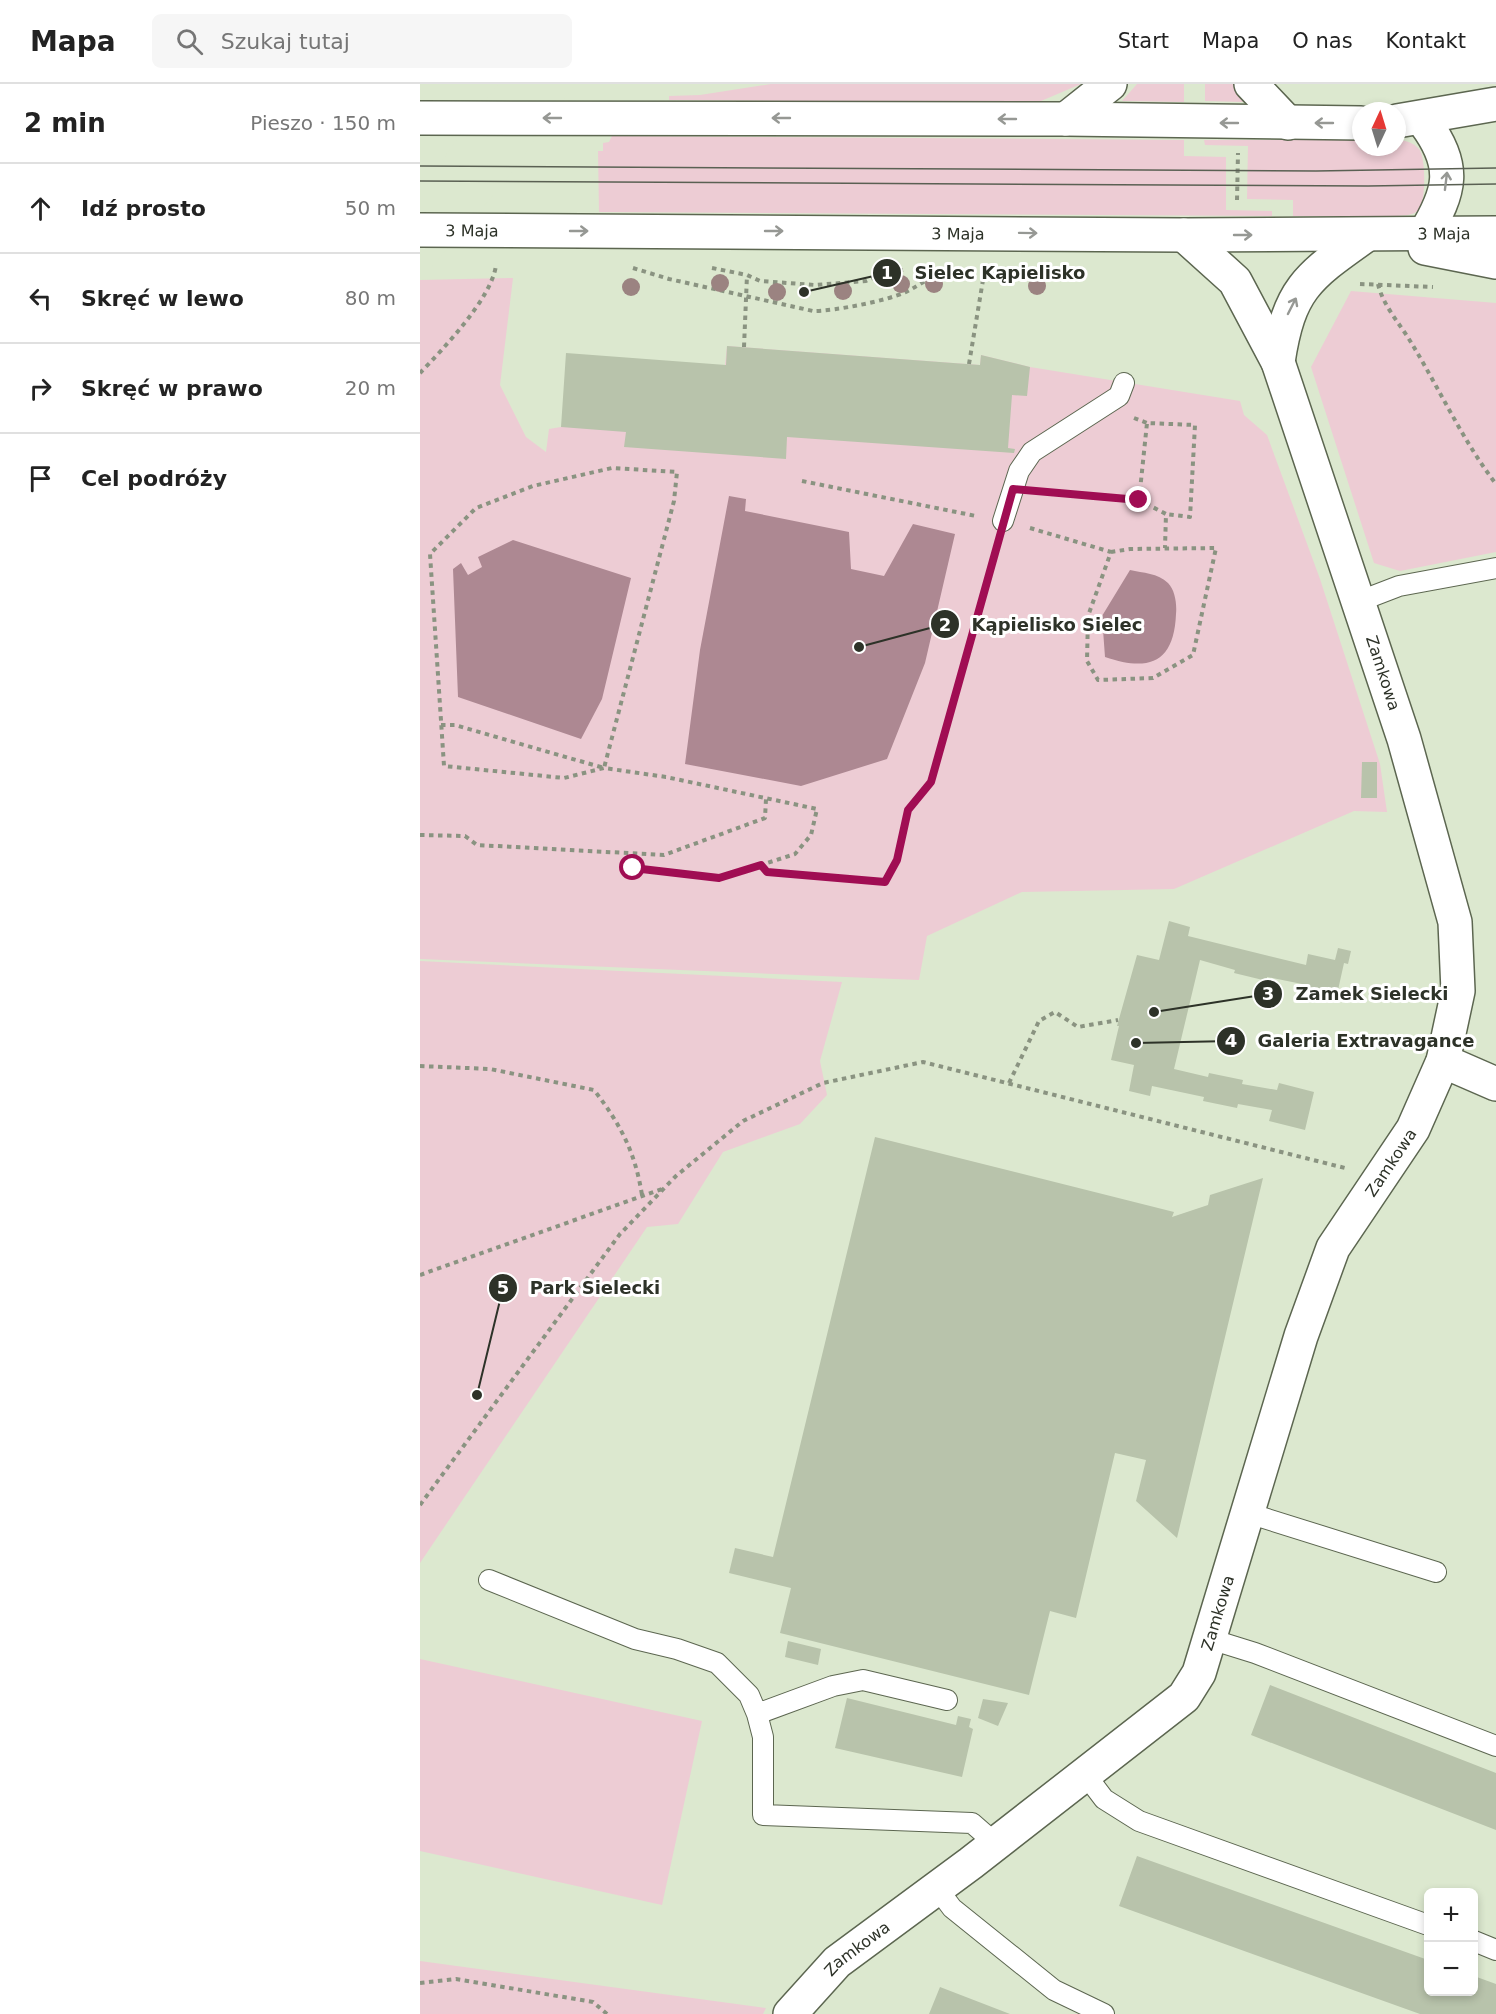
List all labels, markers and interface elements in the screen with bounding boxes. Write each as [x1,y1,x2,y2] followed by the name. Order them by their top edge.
[152,14,572,68] search box
[30,25,116,58] text: Mapa
[173,25,206,58] icon: search
[221,29,350,54] text: Szukaj tutaj
[1118,29,1169,53] text: Start
[1202,29,1259,53] text: Mapa
[1292,29,1353,53] text: O nas
[1386,29,1466,53] text: Kontakt
[1352,102,1406,156] north arrow
[24,108,106,138] text: 2 min
[250,111,396,135] text: Pieszo · 150 m
[542,112,562,124] one-way arrow
[771,112,791,124] one-way arrow
[998,113,1018,125] one-way arrow
[1220,117,1240,129] one-way arrow
[1315,117,1335,129] one-way arrow
[1441,172,1452,192] one-way arrow
[24,192,57,225] icon: ahead
[81,196,206,221] text: Idź prosto
[345,196,396,220] text: 50 m
[445,221,499,240] street label: 3 Maja
[931,224,985,243] street label: 3 Maja
[1417,224,1471,243] street label: 3 Maja
[568,225,588,236] one-way arrow
[763,225,783,237] one-way arrow
[1017,227,1037,239] one-way arrow
[1232,229,1252,241] one-way arrow
[872,255,1097,291] callout: Sielec Kąpielisko
[881,262,893,283] text: 1
[915,262,1085,283] text: Sielec Kąpielisko
[24,282,57,315] icon: left
[81,286,244,311] text: Skręć w lewo
[345,286,396,310] text: 80 m
[1287,297,1298,315] one-way arrow
[24,372,57,405] icon: right
[81,376,263,401] text: Skręć w prawo
[345,376,396,400] text: 20 m
[24,462,57,495] icon: arrive
[81,466,227,491] text: Cel podróży
[1125,486,1151,512] route end
[930,606,1155,642] callout: Kąpielisko Sielec
[939,614,951,635] text: 2
[972,614,1142,635] text: Kąpielisko Sielec
[1362,633,1404,713] street label: Zamkowa
[619,854,645,880] route start
[1253,976,1460,1012] callout: Zamek Sielecki
[1262,983,1274,1004] text: 3
[1296,983,1448,1004] text: Zamek Sielecki
[1216,1023,1486,1059] callout: Galeria Extravagance
[1225,1030,1237,1051] text: 4
[1258,1030,1474,1051] text: Galeria Extravagance
[1361,1125,1420,1200] street label: Zamkowa
[488,1270,673,1306] callout: Park Sielecki
[497,1277,509,1298] text: 5
[530,1277,660,1298] text: Park Sielecki
[1197,1573,1238,1653] street label: Zamkowa
[1424,1888,1478,1996] map controls
[1424,1888,1478,1942] button: +
[820,1917,893,1979] street label: Zamkowa
[1424,1942,1478,1996] button: −

